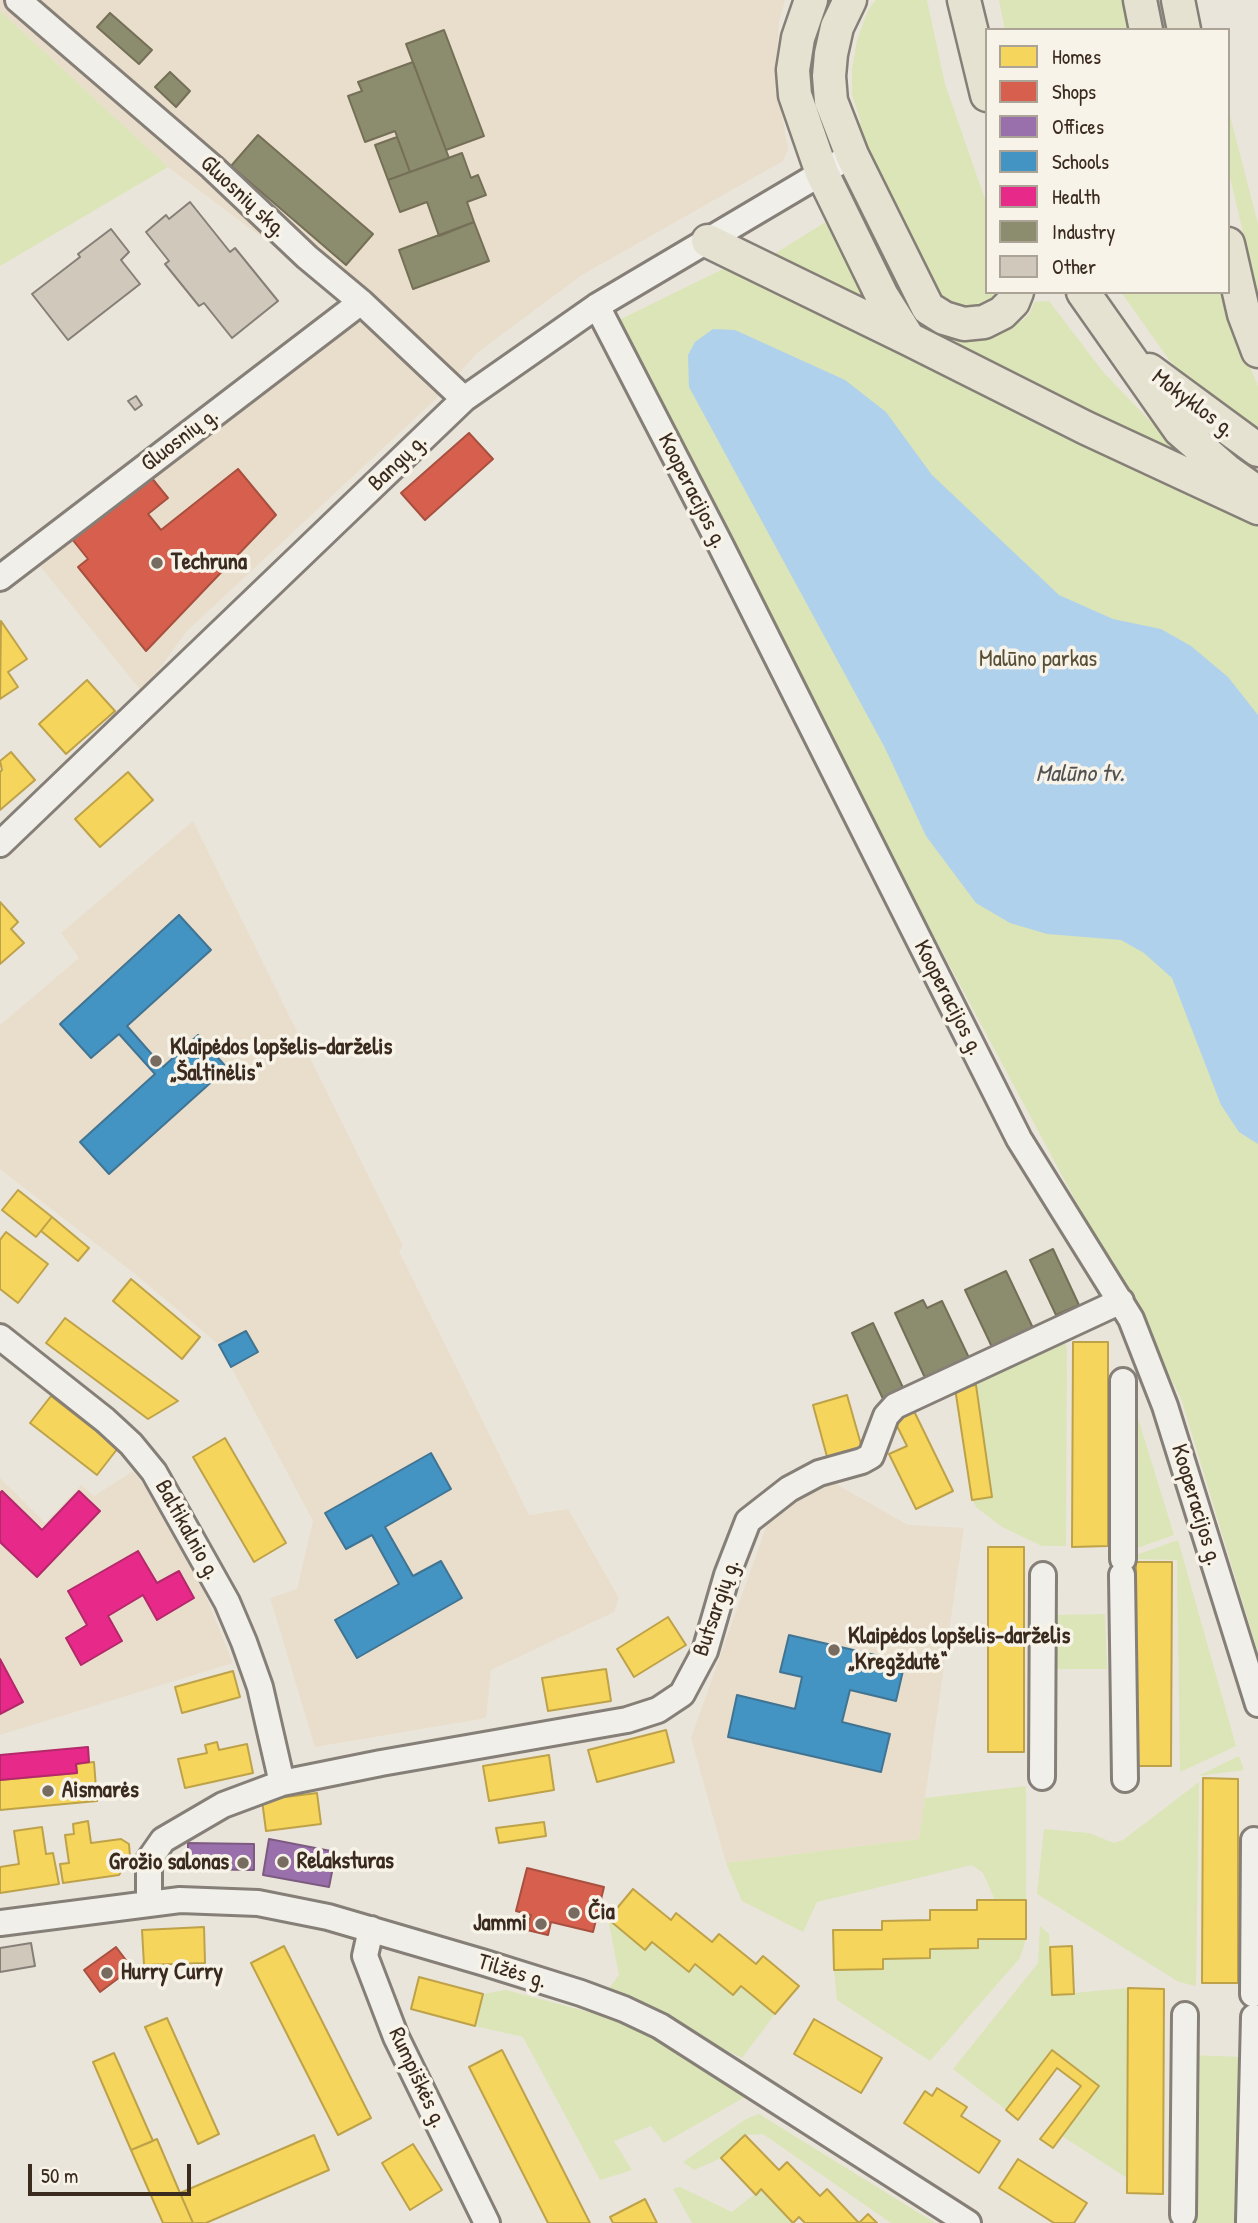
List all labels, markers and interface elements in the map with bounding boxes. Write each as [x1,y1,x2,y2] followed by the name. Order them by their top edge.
[985,28,1230,294] legend
[1052,42,1101,71] text: Homes
[1052,77,1096,106] text: Shops
[1052,112,1104,141] text: Offices
[1052,147,1109,176] text: Schools
[194,150,292,244] street label: Gluosnių skg.
[1052,182,1100,211] text: Health
[1052,217,1115,246] text: Industry
[1052,252,1096,281] text: Other
[1146,364,1240,444] street label: Mokyklos g.
[136,402,224,478] street label: Gluosnių g.
[363,428,433,498] street label: Bangų g.
[651,429,733,553] street label: Kooperacijos g.
[171,549,247,577] place label: Techruna
[149,555,165,571] marker: Techruna
[979,646,1097,674] park label: Malūno parkas
[1036,761,1124,789] water label: Malūno tv.
[907,936,989,1060] street label: Kooperacijos g.
[170,1034,392,1088] place label: Klaipėdos lopšelis-darželis „Šaltinėlis“
[148,1053,164,1069] marker: Klaipėdos lopšelis-darželis „Šaltinėlis“
[1164,1441,1228,1569] street label: Kooperacijos g.
[148,1475,226,1585] street label: Baltikalnio g.
[688,1556,746,1660] street label: Butsargių g.
[848,1623,1070,1677] place label: Klaipėdos lopšelis-darželis „Kregždutė“
[826,1642,842,1658] marker: Klaipėdos lopšelis-darželis „Kregždutė“
[62,1777,139,1805] place label: Aismarės
[40,1783,56,1799] marker: Aismarės
[297,1848,394,1876] place label: Relaksturas
[109,1849,229,1877] place label: Grožio salonas
[275,1854,291,1870] marker: Relaksturas
[235,1855,251,1871] marker: Grožio salonas
[588,1899,615,1927] place label: Čia
[566,1905,582,1921] marker: Čia
[473,1910,527,1938] place label: Jammi
[533,1916,549,1932] marker: Jammi
[474,1949,550,1995] street label: Tilžės g.
[121,1959,223,1987] place label: Hurry Curry
[99,1965,115,1981] marker: Hurry Curry
[382,2024,452,2132] street label: Rumpiškės g.
[32,2150,194,2194] scale bar
[41,2161,78,2190] text: 50 m

